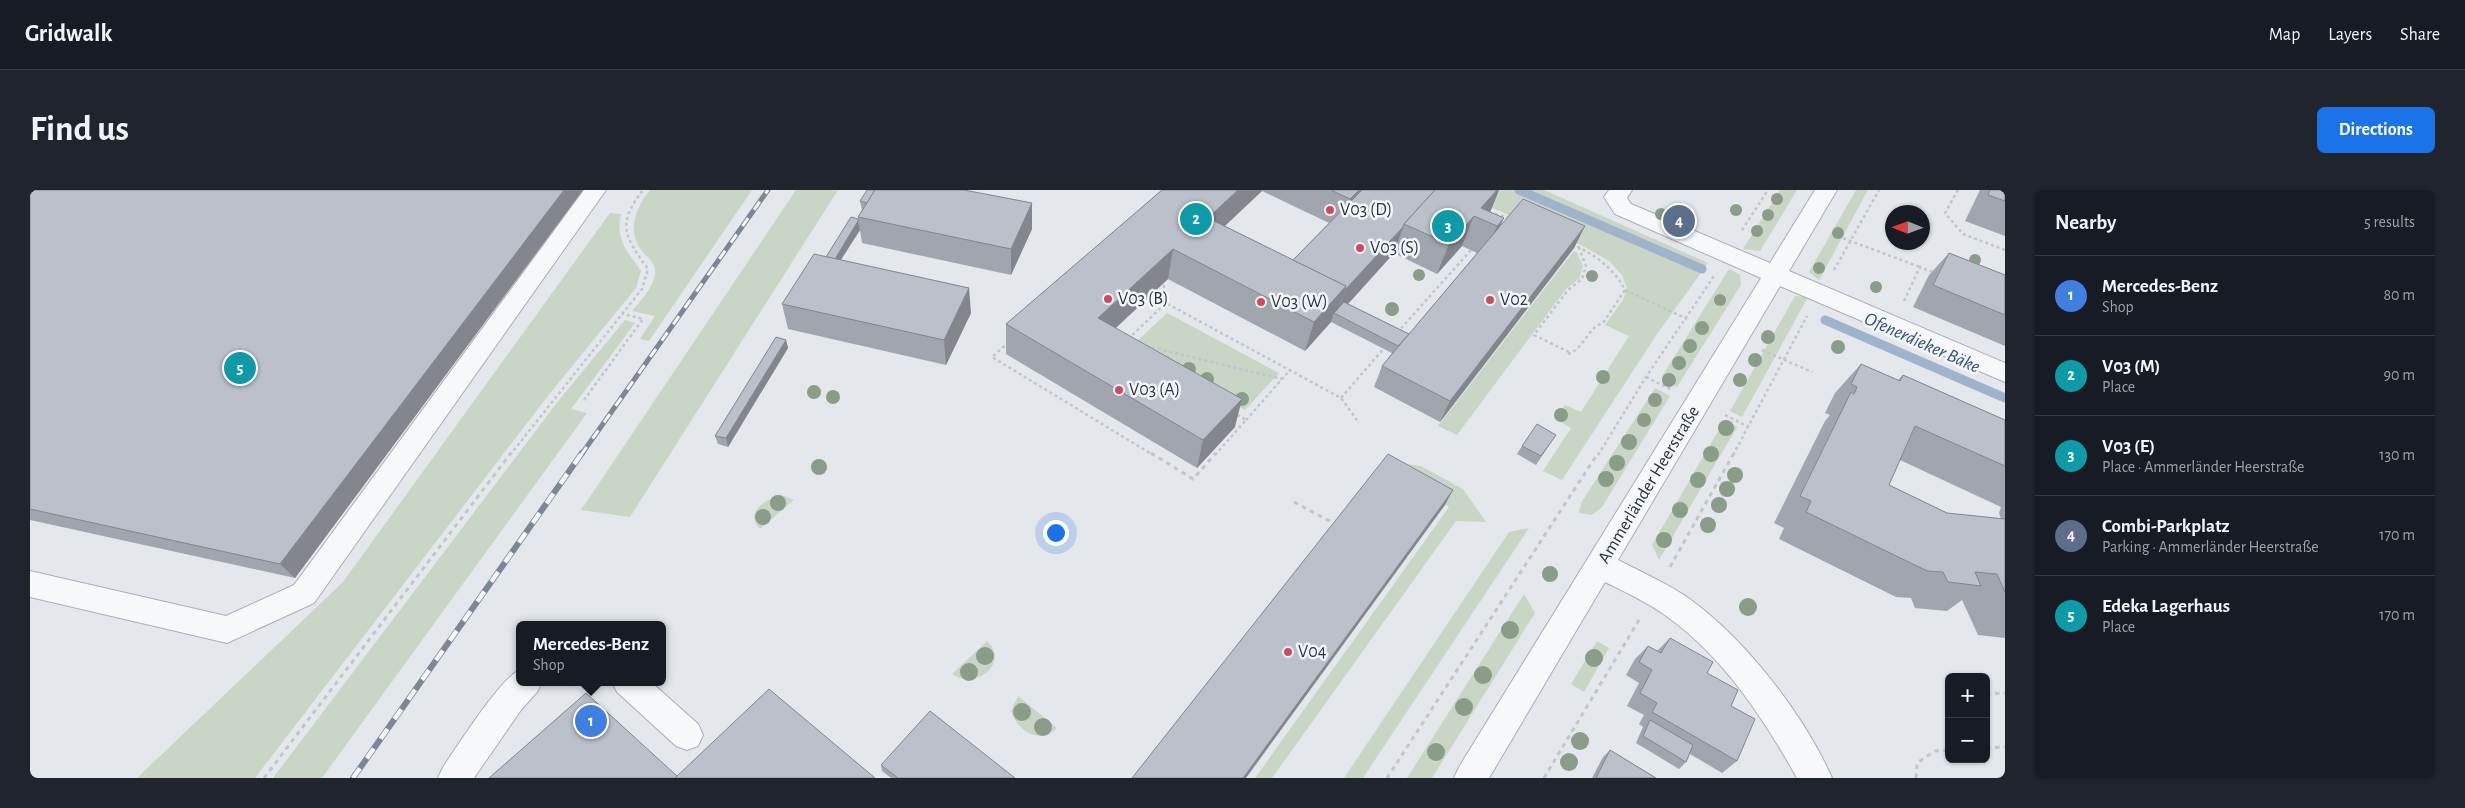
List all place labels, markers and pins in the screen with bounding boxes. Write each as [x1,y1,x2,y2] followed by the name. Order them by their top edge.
[1180,200,1212,238] pin: 2
[1340,201,1392,219] place label: V03 (D)
[1663,202,1695,240] pin: 4
[1324,204,1336,216] marker: V03 (D)
[1432,207,1464,245] pin: 3
[1370,239,1419,257] place label: V03 (S)
[1354,242,1366,254] marker: V03 (S)
[1118,290,1168,308] place label: V03 (B)
[1500,291,1528,309] place label: V02
[1102,293,1114,305] marker: V03 (B)
[1271,293,1328,311] place label: V03 (W)
[1484,294,1496,306] marker: V02
[1255,296,1267,308] marker: V03 (W)
[224,349,256,387] pin: 5
[1129,381,1180,399] place label: V03 (A)
[1113,384,1125,396] marker: V03 (A)
[1298,643,1327,661] place label: V04
[1282,646,1294,658] marker: V04
[575,702,607,740] pin: 1

